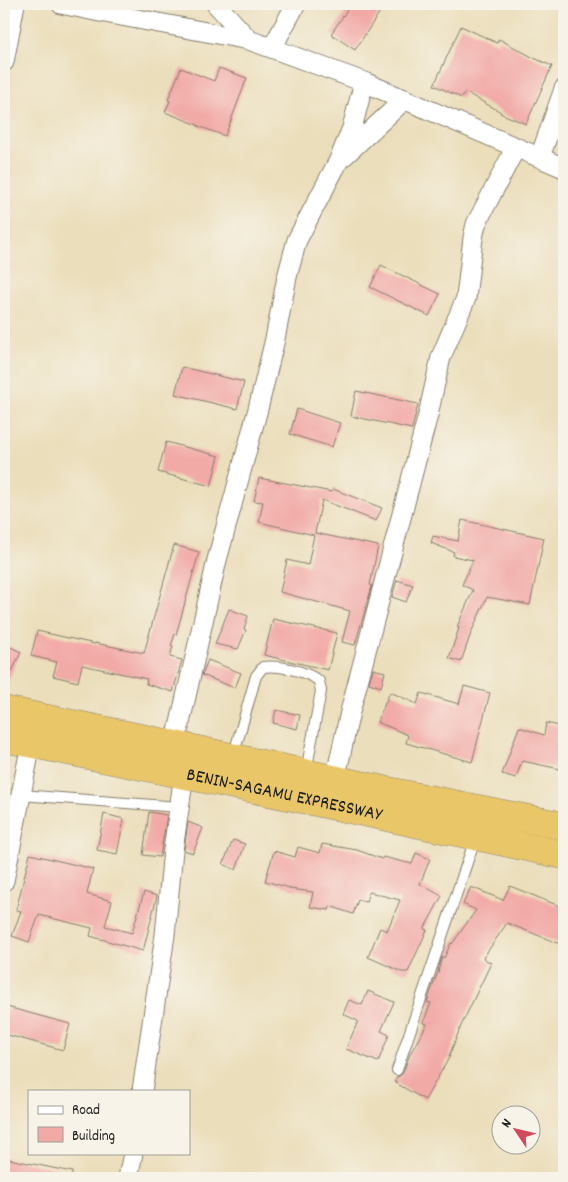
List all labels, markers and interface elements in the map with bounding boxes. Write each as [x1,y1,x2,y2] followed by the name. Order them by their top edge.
[184,762,385,829] street label: BENIN-SAGAMU EXPRESSWAY
[28,1090,190,1154] legend
[72,1100,100,1122] text: Road
[490,1104,540,1154] north arrow
[497,1115,517,1132] text: N
[72,1126,115,1148] text: Building

